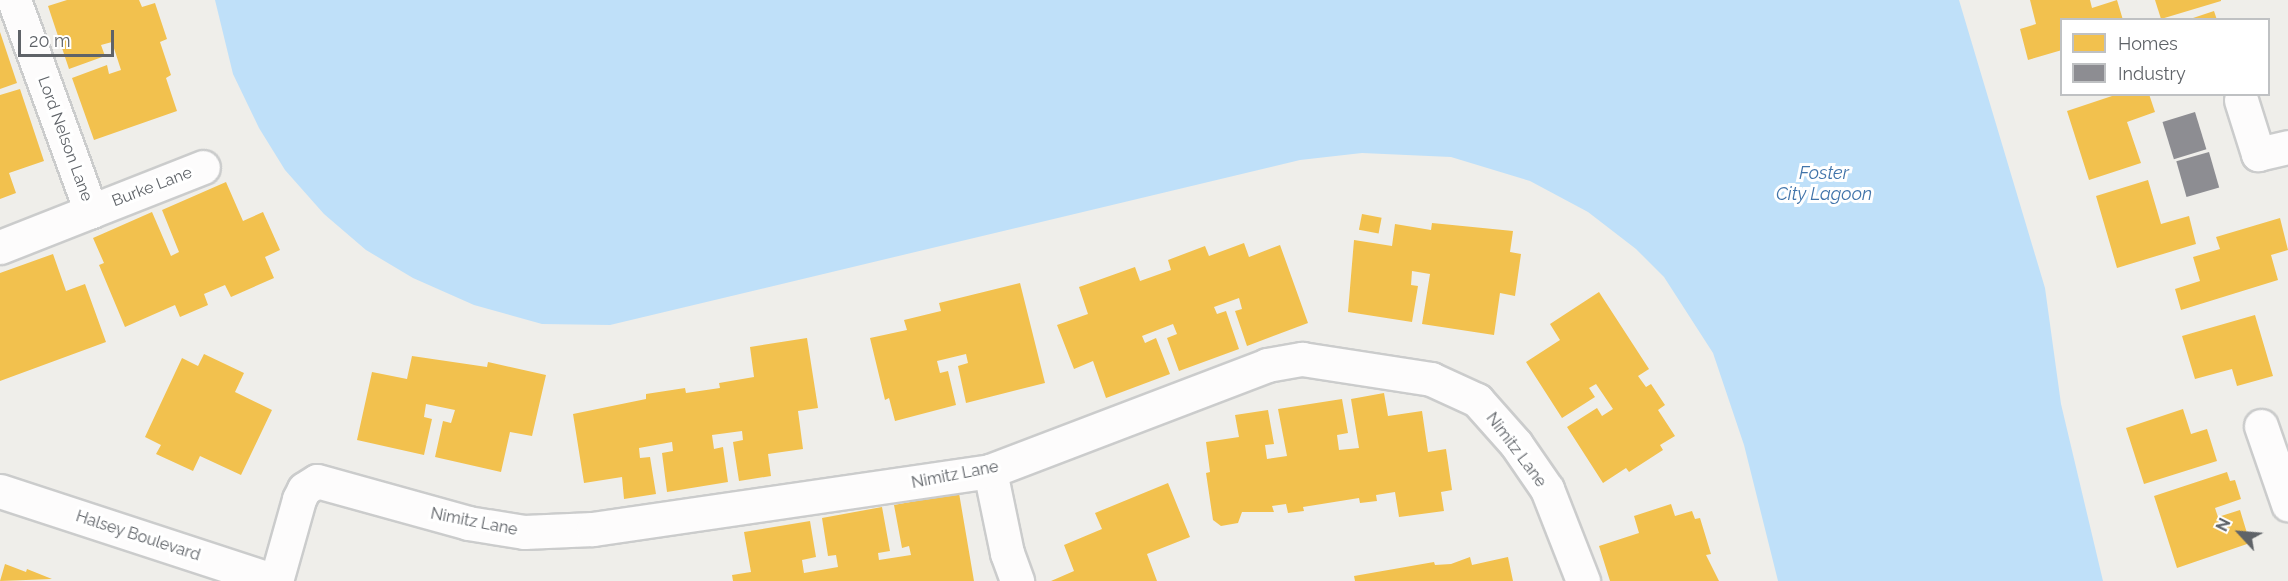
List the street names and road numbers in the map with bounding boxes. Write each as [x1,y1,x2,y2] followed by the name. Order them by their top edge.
[33,74,97,204] street label: Lord Nelson Lane
[109,163,195,211] street label: Burke Lane
[1482,409,1550,491] street label: Nimitz Lane
[910,457,1000,493] street label: Nimitz Lane
[429,504,519,540] street label: Nimitz Lane
[73,507,203,565] street label: Halsey Boulevard

